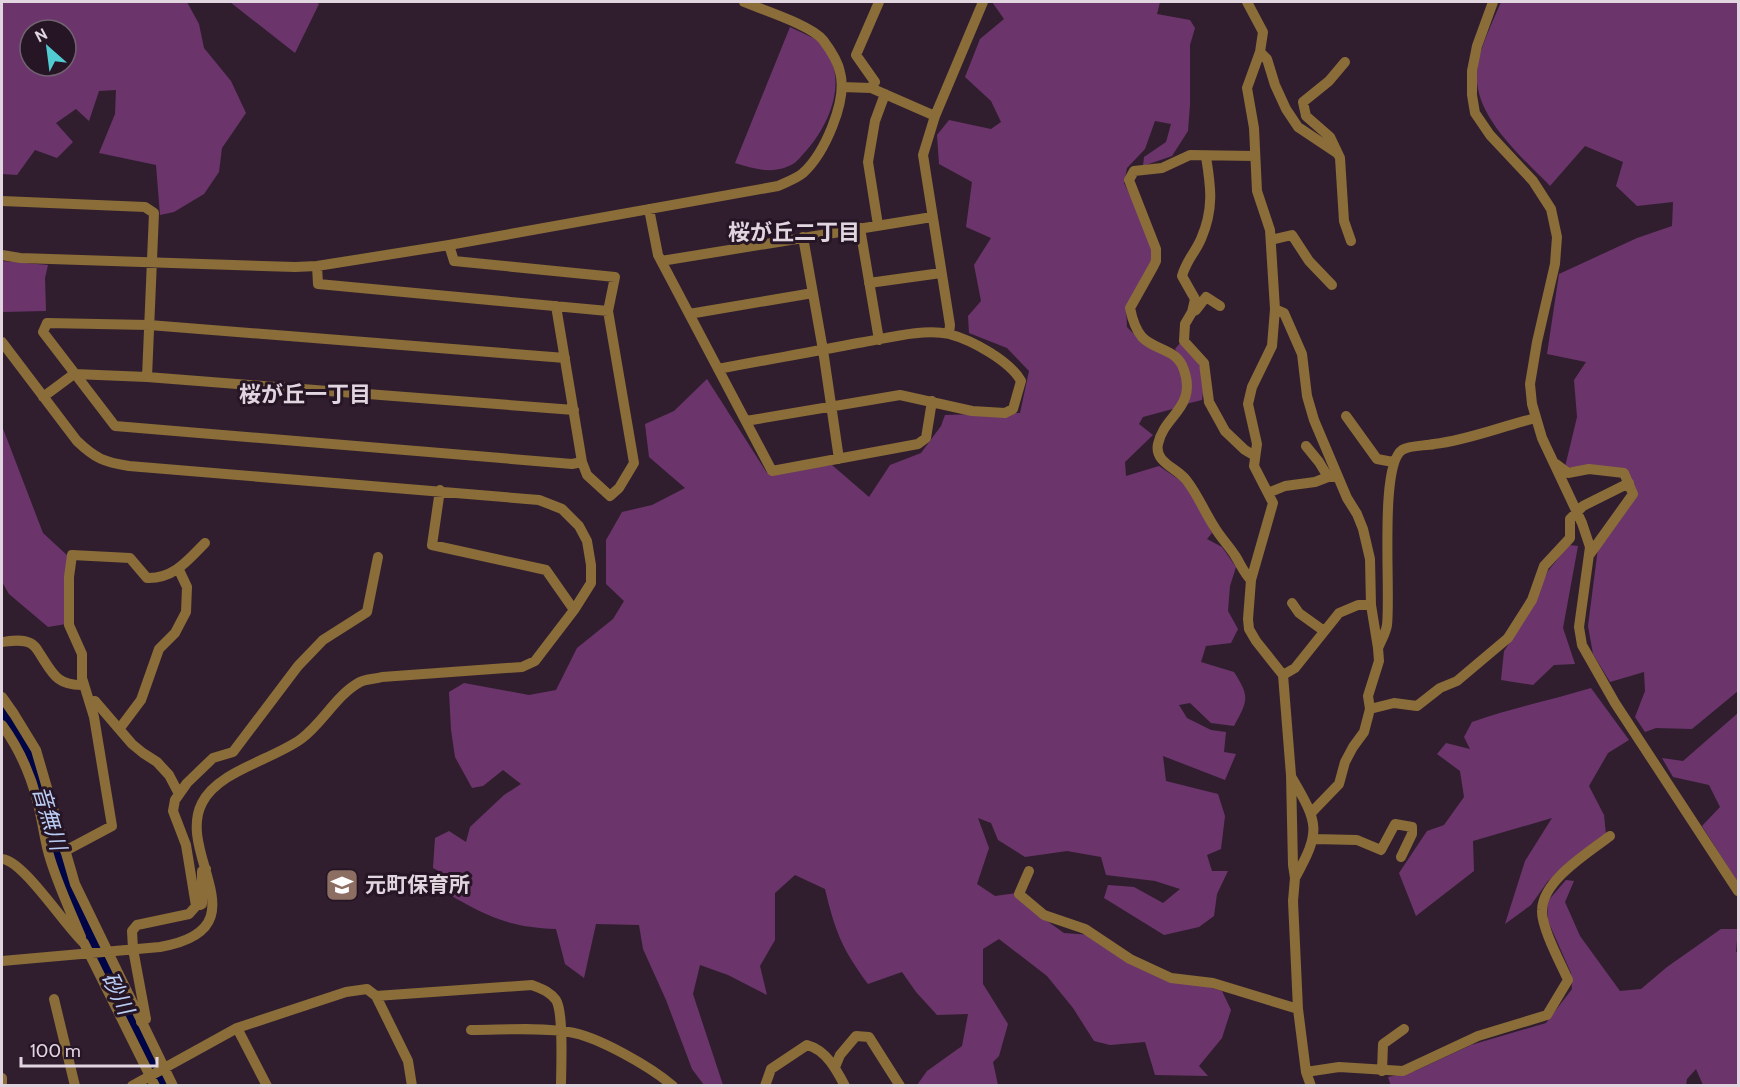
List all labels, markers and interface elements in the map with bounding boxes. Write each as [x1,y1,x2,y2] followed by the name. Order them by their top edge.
[18,18,78,78] north arrow
[32,24,51,46] text: N
[728,219,860,246] district label: 桜が丘二丁目
[239,381,371,408] district label: 桜が丘一丁目
[27,783,73,856] water label: 音無川
[324,867,360,903] school or university icon: 元町保育所
[365,872,470,897] place label: 元町保育所
[96,968,140,1021] water label: 砂川
[21,1030,158,1068] scale bar
[30,1040,81,1062] text: 100 m

